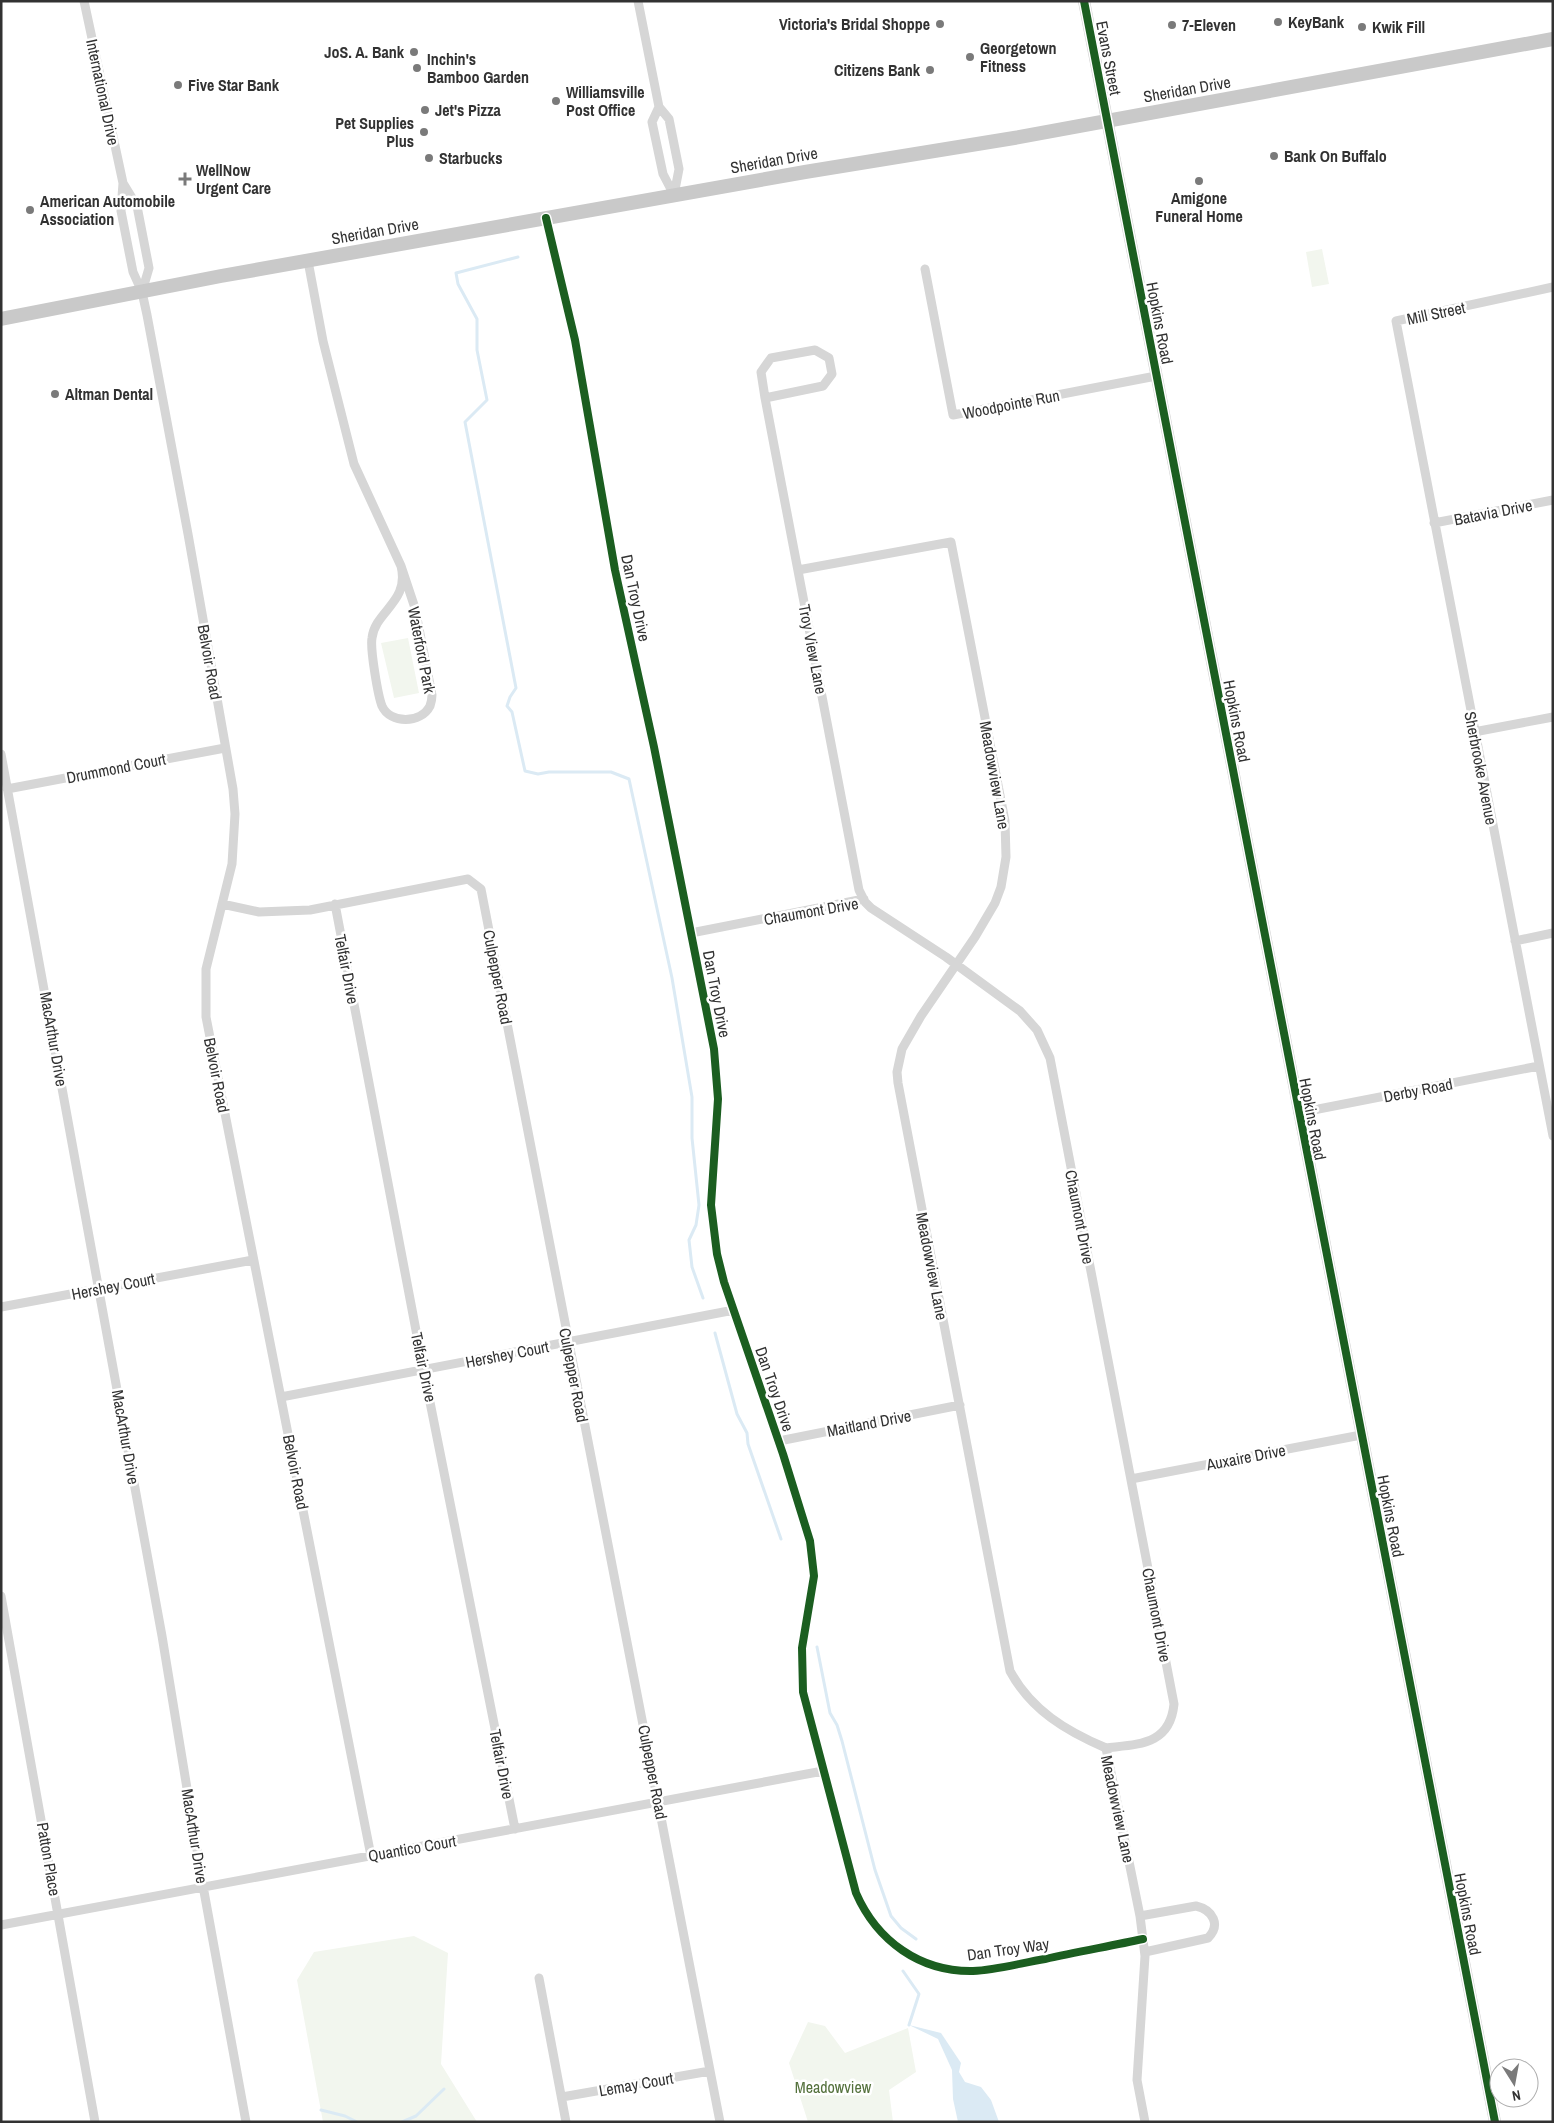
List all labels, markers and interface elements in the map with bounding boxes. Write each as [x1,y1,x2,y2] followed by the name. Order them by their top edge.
[1288,11,1345,33] place label: KeyBank
[779,13,930,35] place label: Victoria's Bridal Shoppe
[1182,14,1236,36] place label: 7-Eleven
[1272,16,1284,28] marker: KeyBank
[1372,16,1425,38] place label: Kwik Fill
[934,18,946,30] marker: Victoria's Bridal Shoppe
[1091,19,1127,97] street label: Evans Street
[1166,19,1178,31] marker: 7-Eleven
[1356,21,1368,33] marker: Kwik Fill
[81,37,125,147] street label: International Drive
[980,37,1057,77] place label: Georgetown Fitness
[324,41,405,63] place label: JoS. A. Bank
[408,46,420,58] marker: JoS. A. Bank
[427,48,529,88] place label: Inchin's Bamboo Garden
[964,51,976,63] marker: Georgetown Fitness
[834,59,921,81] place label: Citizens Bank
[411,62,423,74] marker: Inchin's Bamboo Garden
[924,64,936,76] marker: Citizens Bank
[1142,71,1232,107] street label: Sheridan Drive
[188,74,280,96] place label: Five Star Bank
[172,79,184,91] marker: Five Star Bank
[566,81,645,121] place label: Williamsville Post Office
[550,95,562,107] marker: Williamsville Post Office
[435,99,502,121] place label: Jet's Pizza
[419,104,431,116] marker: Jet's Pizza
[335,112,414,152] place label: Pet Supplies Plus
[418,126,430,138] marker: Pet Supplies Plus
[729,142,819,178] street label: Sheridan Drive
[1284,145,1387,167] place label: Bank On Buffalo
[439,147,502,169] place label: Starbucks
[1268,150,1280,162] marker: Bank On Buffalo
[423,152,435,164] marker: Starbucks
[196,159,271,199] place label: WellNow Urgent Care
[178,172,192,186] marker: WellNow Urgent Care
[1193,175,1205,187] marker: Amigone Funeral Home
[1155,187,1243,227] place label: Amigone Funeral Home
[40,190,175,230] place label: American Automobile Association
[24,204,36,216] marker: American Automobile Association
[330,213,420,249] street label: Sheridan Drive
[1141,280,1179,366] street label: Hopkins Road
[1405,296,1468,330] street label: Mill Street
[65,383,153,405] place label: Altman Dental
[961,384,1061,424] street label: Woodpointe Run
[49,388,61,400] marker: Altman Dental
[1452,494,1534,530] street label: Batavia Drive
[616,553,656,643] street label: Dan Troy Drive
[794,602,832,696] street label: Troy View Lane
[403,605,441,696] street label: Waterford Park
[193,623,227,701] street label: Belvoir Road
[1218,678,1256,764] street label: Hopkins Road
[1459,709,1503,827] street label: Sherbrooke Avenue
[975,719,1015,831] street label: Meadowview Lane
[65,748,168,788] street label: Drummond Court
[762,892,860,930] street label: Chaumont Drive
[478,928,518,1026] street label: Culpepper Road
[329,932,365,1006] street label: Telfair Drive
[698,949,736,1039] street label: Dan Troy Drive
[35,990,73,1088] street label: MacArthur Drive
[199,1036,235,1114] street label: Belvoir Road
[1382,1073,1454,1107] street label: Derby Road
[1294,1076,1332,1162] street label: Hopkins Road
[1060,1168,1100,1266] street label: Chaumont Drive
[911,1210,953,1322] street label: Meadowview Lane
[69,1267,157,1305] street label: Hershey Court
[554,1326,594,1424] street label: Culpepper Road
[406,1330,442,1404] street label: Telfair Drive
[463,1335,551,1373] street label: Hershey Court
[750,1344,800,1434] street label: Dan Troy Drive
[107,1388,145,1486] street label: MacArthur Drive
[825,1404,913,1442] street label: Maitland Drive
[278,1433,314,1511] street label: Belvoir Road
[1204,1439,1287,1476] street label: Auxaire Drive
[1372,1473,1410,1559] street label: Hopkins Road
[1137,1566,1177,1664] street label: Chaumont Drive
[633,1723,673,1821] street label: Culpepper Road
[484,1727,520,1801] street label: Telfair Drive
[1096,1753,1140,1865] street label: Meadowview Lane
[177,1787,213,1885] street label: MacArthur Drive
[32,1820,66,1898] street label: Patton Place
[366,1829,458,1867] street label: Quantico Court
[1449,1871,1487,1957] street label: Hopkins Road
[966,1932,1051,1966] street label: Dan Troy Way
[1489,2058,1539,2108] north arrow
[597,2067,675,2101] street label: Lemay Court
[795,2076,872,2098] park label: Meadowview
[1511,2086,1522,2105] text: N

